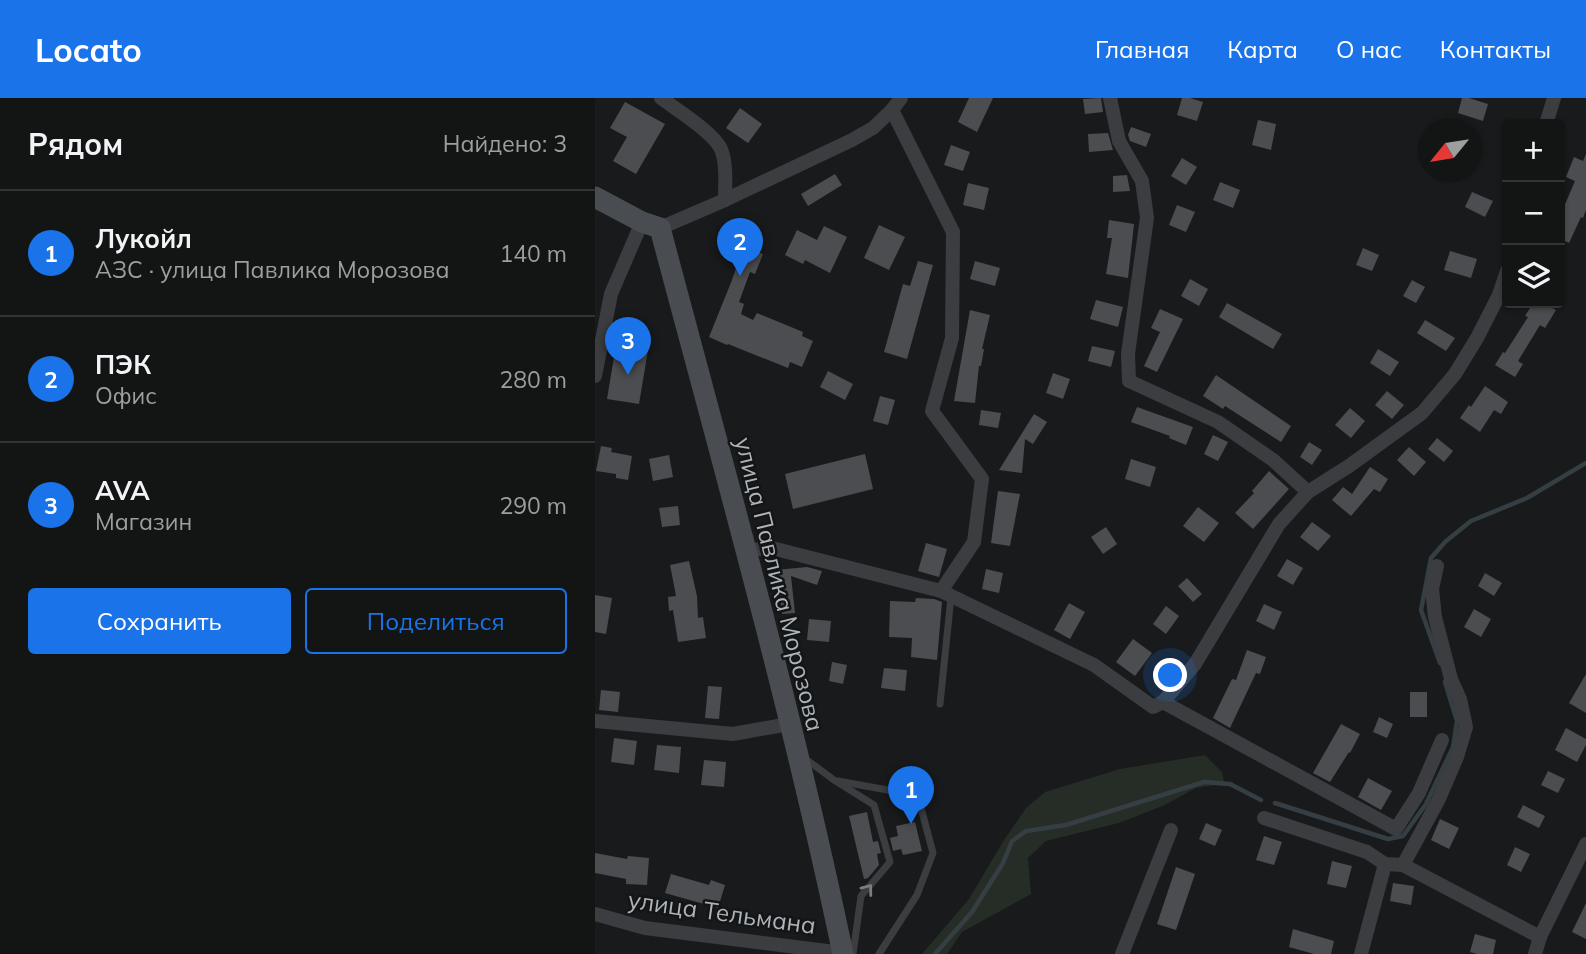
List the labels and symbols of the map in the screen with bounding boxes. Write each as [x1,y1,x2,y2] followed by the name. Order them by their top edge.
[1418,119,1481,182] north arrow
[717,218,763,276] pin: 2
[605,317,651,375] pin: 3
[729,434,831,734] street label: улица Павлика Морозова
[1153,658,1187,692] your location
[888,766,934,824] pin: 1
[626,884,818,940] street label: улица Тельмана
[860,884,873,897] one-way arrow

